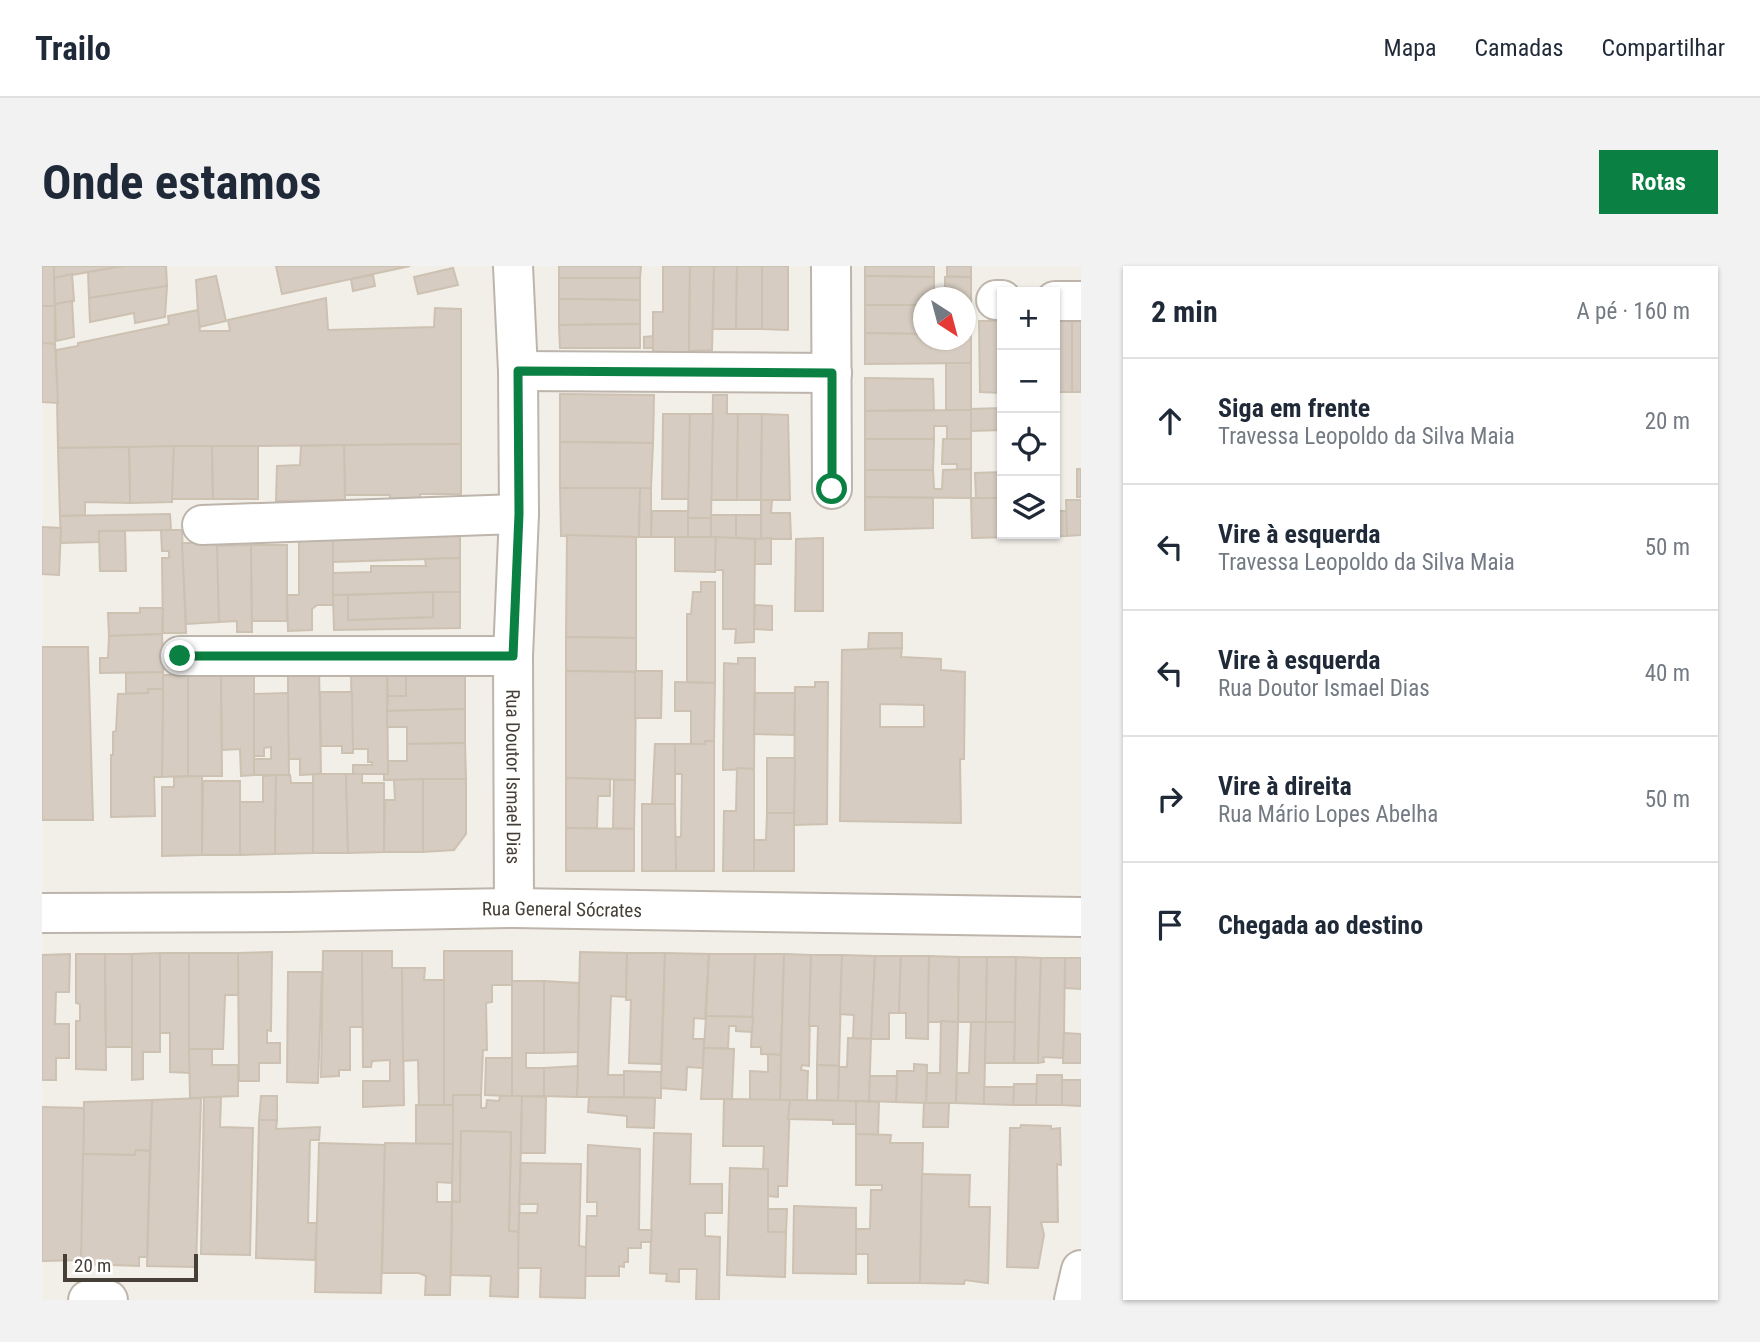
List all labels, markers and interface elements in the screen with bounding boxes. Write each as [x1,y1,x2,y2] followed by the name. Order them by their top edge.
[35,29,111,68] text: Trailo
[1384,34,1437,62] text: Mapa
[1475,34,1564,62] text: Camadas
[1602,34,1725,62] text: Compartilhar
[1599,150,1718,214] button: Rotas
[42,154,322,211] text: Onde estamos
[913,287,976,350] north arrow
[997,287,1060,539] map controls
[997,287,1060,350] button: +
[1151,294,1218,329] text: 2 min
[1577,298,1690,325] text: A pé · 160 m
[997,350,1060,413] button: −
[1218,393,1370,423] text: Siga em frente
[1151,402,1189,440] icon: ahead
[1645,408,1690,435] text: 20 m
[997,413,1060,476] button: locate
[1218,423,1515,450] text: Travessa Leopoldo da Silva Maia
[816,473,847,504] route start
[997,476,1060,539] button: layers
[1218,519,1381,549] text: Vire à esquerda
[1151,528,1189,566] icon: left
[1645,534,1690,561] text: 50 m
[1218,549,1515,576] text: Travessa Leopoldo da Silva Maia
[164,640,195,671] route end
[1218,645,1381,675] text: Vire à esquerda
[1151,654,1189,692] icon: left
[1645,660,1690,687] text: 40 m
[1218,675,1430,702] text: Rua Doutor Ismael Dias
[501,689,525,864] street label: Rua Doutor Ismael Dias
[1218,771,1352,801] text: Vire à direita
[1151,780,1189,818] icon: right
[1645,786,1690,813] text: 50 m
[1218,801,1438,828] text: Rua Mário Lopes Abelha
[482,897,642,922] street label: Rua General Sócrates
[1151,906,1189,944] icon: arrive
[1218,910,1423,940] text: Chegada ao destino
[63,1251,198,1283] scale bar
[74,1254,111,1277] text: 20 m

